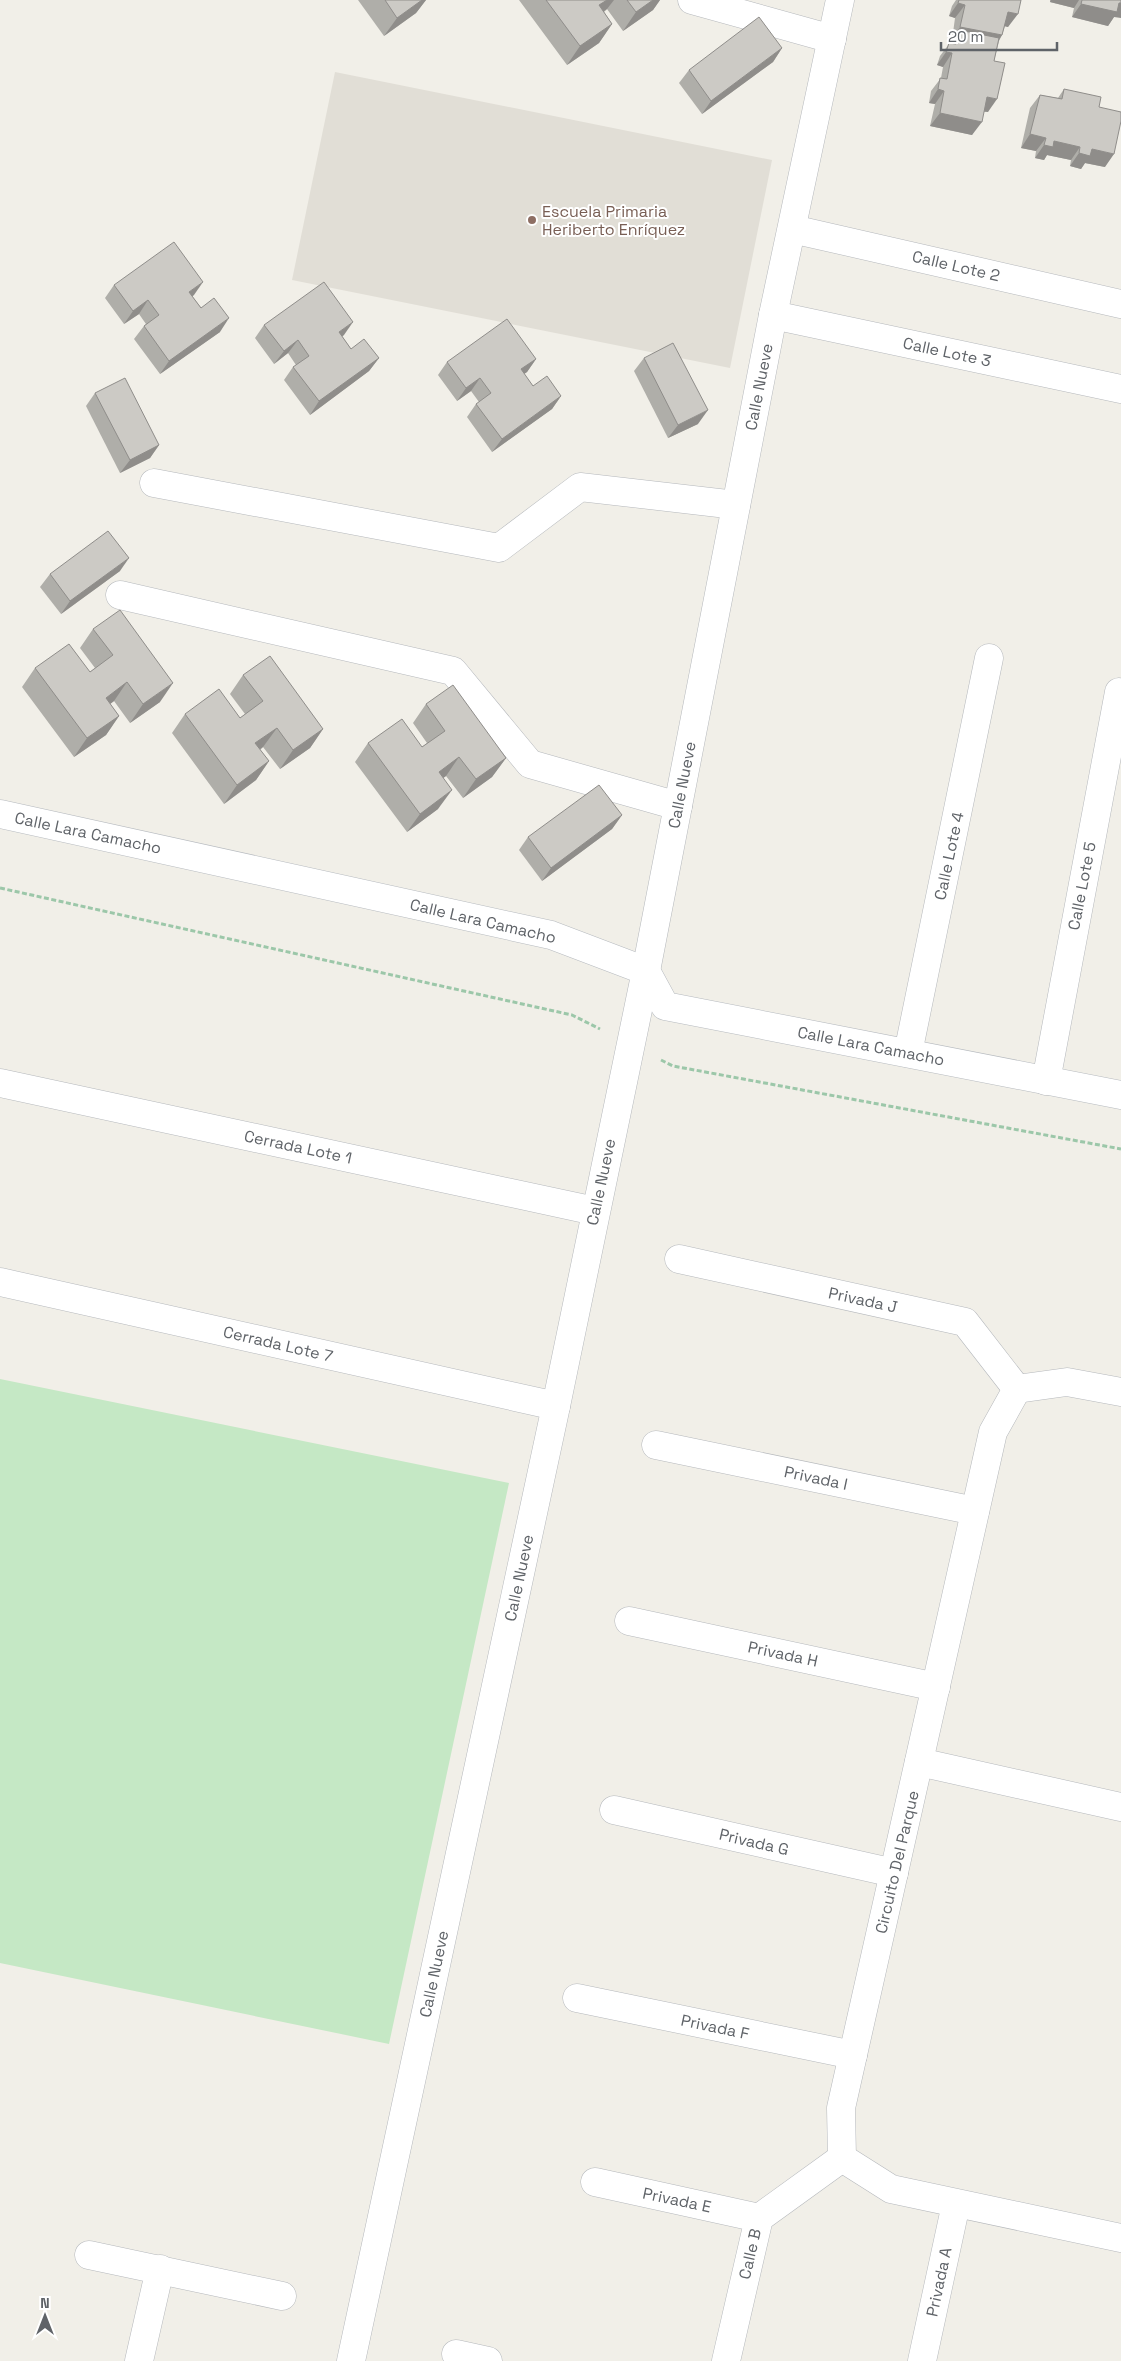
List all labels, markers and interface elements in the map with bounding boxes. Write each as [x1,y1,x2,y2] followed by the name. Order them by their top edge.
[941,20,1057,52] scale bar
[948,27,983,46] text: 20 m
[542,201,685,240] place label: Escuela Primaria Heriberto Enríquez
[526,214,538,226] marker: Escuela Primaria Heriberto Enríquez
[910,246,1002,286] street label: Calle Lote 2
[901,332,993,372] street label: Calle Lote 3
[740,342,778,432] street label: Calle Nueve
[663,740,701,830] street label: Calle Nueve
[13,807,163,859] street label: Calle Lara Camacho
[929,810,969,902] street label: Calle Lote 4
[1063,840,1101,932] street label: Calle Lote 5
[408,894,558,948] street label: Calle Lara Camacho
[796,1021,946,1071] street label: Calle Lara Camacho
[242,1125,354,1169] street label: Cerrada Lote 1
[582,1137,620,1227] street label: Calle Nueve
[827,1282,899,1318] street label: Privada J
[221,1321,335,1367] street label: Cerrada Lote 7
[782,1461,850,1495] street label: Privada I
[500,1533,538,1623] street label: Calle Nueve
[746,1636,820,1672] street label: Privada H
[870,1788,924,1936] street label: Circuito Del Parque
[717,1824,791,1860] street label: Privada G
[415,1929,453,2019] street label: Calle Nueve
[679,2010,751,2045] street label: Privada F
[641,2182,713,2218] street label: Privada E
[734,2227,766,2281] street label: Calle B
[921,2245,957,2319] street label: Privada A
[20,2291,70,2341] north arrow
[40,2294,50,2312] text: N

